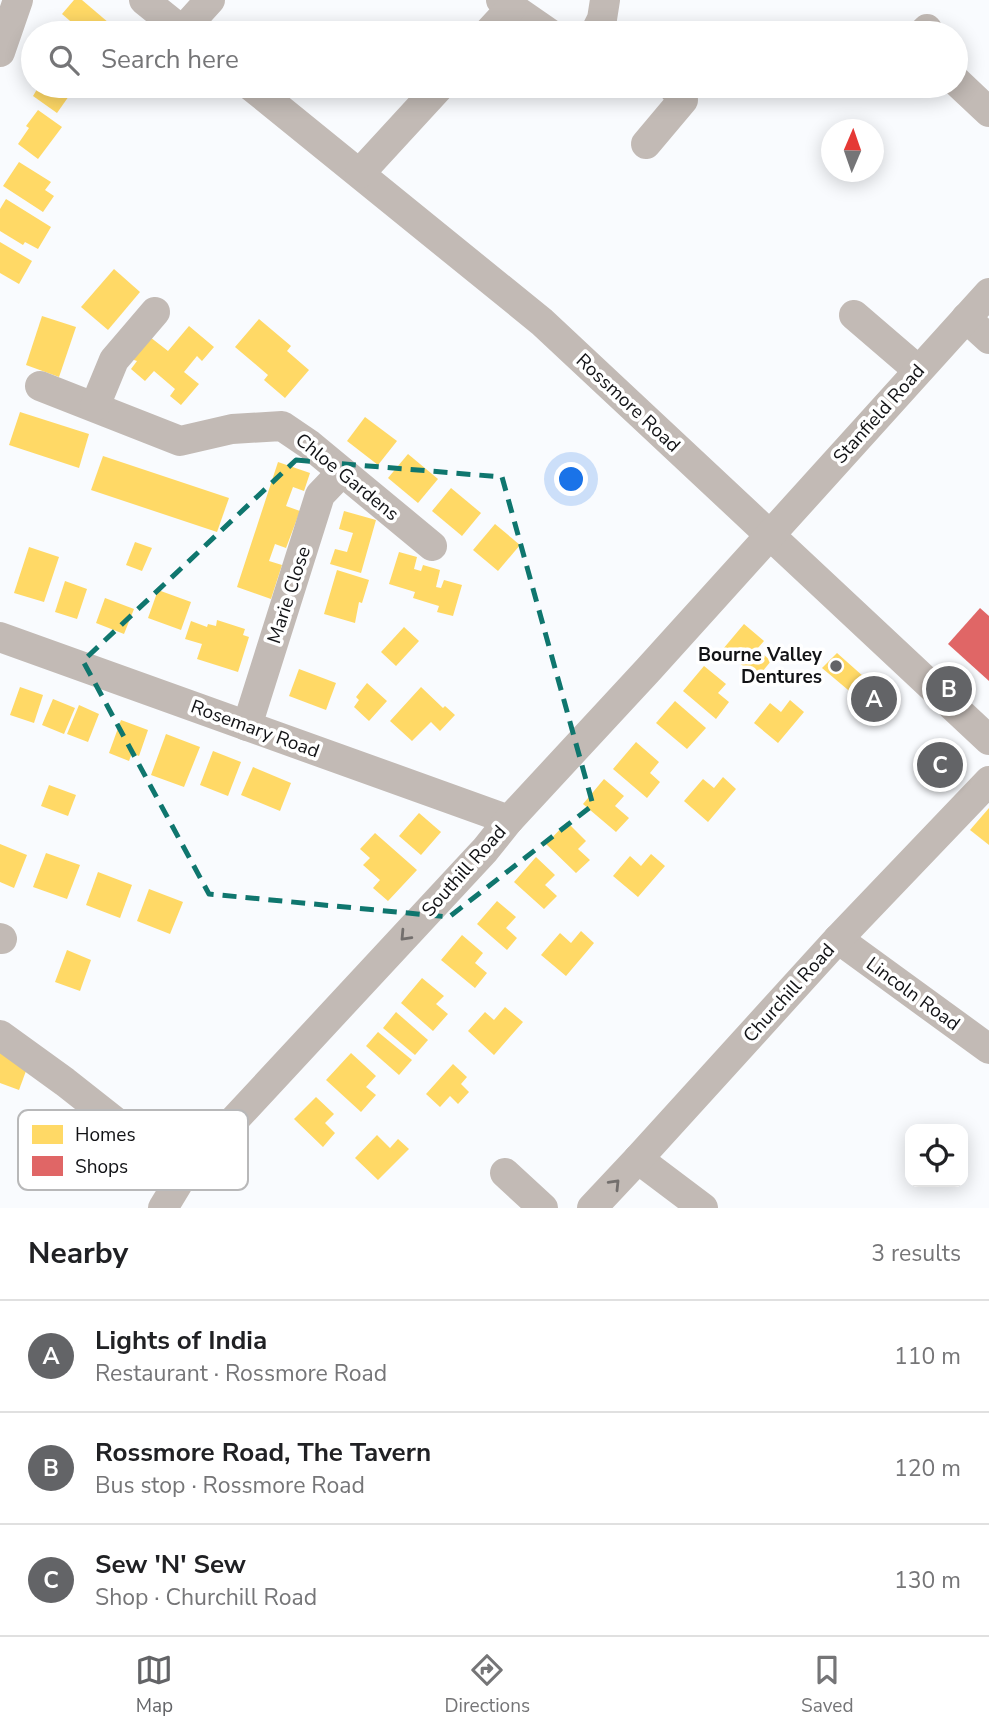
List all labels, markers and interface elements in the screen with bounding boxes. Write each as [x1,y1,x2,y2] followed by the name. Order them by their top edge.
[21,21,968,98] search box
[45,41,83,79] icon: search
[101,42,239,77] text: Search here
[821,119,884,182] north arrow
[570,348,686,458] street label: Rossmore Road
[827,359,931,469] street label: Stanfield Road
[290,427,404,527] street label: Chloe Gardens
[554,462,588,496] your location
[261,543,317,647] street label: Marie Close
[698,642,823,690] place label: Bourne Valley Dentures
[828,658,844,674] marker: Bourne Valley Dentures
[926,663,972,715] pin: B
[851,673,897,725] pin: A
[187,694,323,764] street label: Rosemary Road
[917,739,963,791] pin: C
[416,820,512,922] street label: Southill Road
[401,928,414,941] one-way arrow
[737,938,841,1048] street label: Churchill Road
[861,951,965,1037] street label: Lincoln Road
[18,1110,248,1190] legend
[75,1122,136,1148] text: Homes
[905,1124,968,1187] map controls
[905,1124,968,1187] button: locate
[75,1154,128,1180] text: Shops
[607,1179,620,1192] one-way arrow
[28,1233,128,1274] text: Nearby
[871,1238,961,1269] text: 3 results
[95,1323,267,1358] text: Lights of India
[42,1341,60,1372] text: A
[894,1341,961,1372] text: 110 m
[95,1358,387,1389] text: Restaurant · Rossmore Road
[95,1435,431,1470] text: Rossmore Road, The Tavern
[43,1453,59,1484] text: B
[894,1453,961,1484] text: 120 m
[95,1470,365,1501] text: Bus stop · Rossmore Road
[95,1547,246,1582] text: Sew 'N' Sew
[43,1565,59,1596] text: C
[894,1565,961,1596] text: 130 m
[95,1582,317,1613] text: Shop · Churchill Road
[135,1651,173,1719] tab: Map
[444,1651,530,1719] tab: Directions
[801,1651,854,1719] tab: Saved

